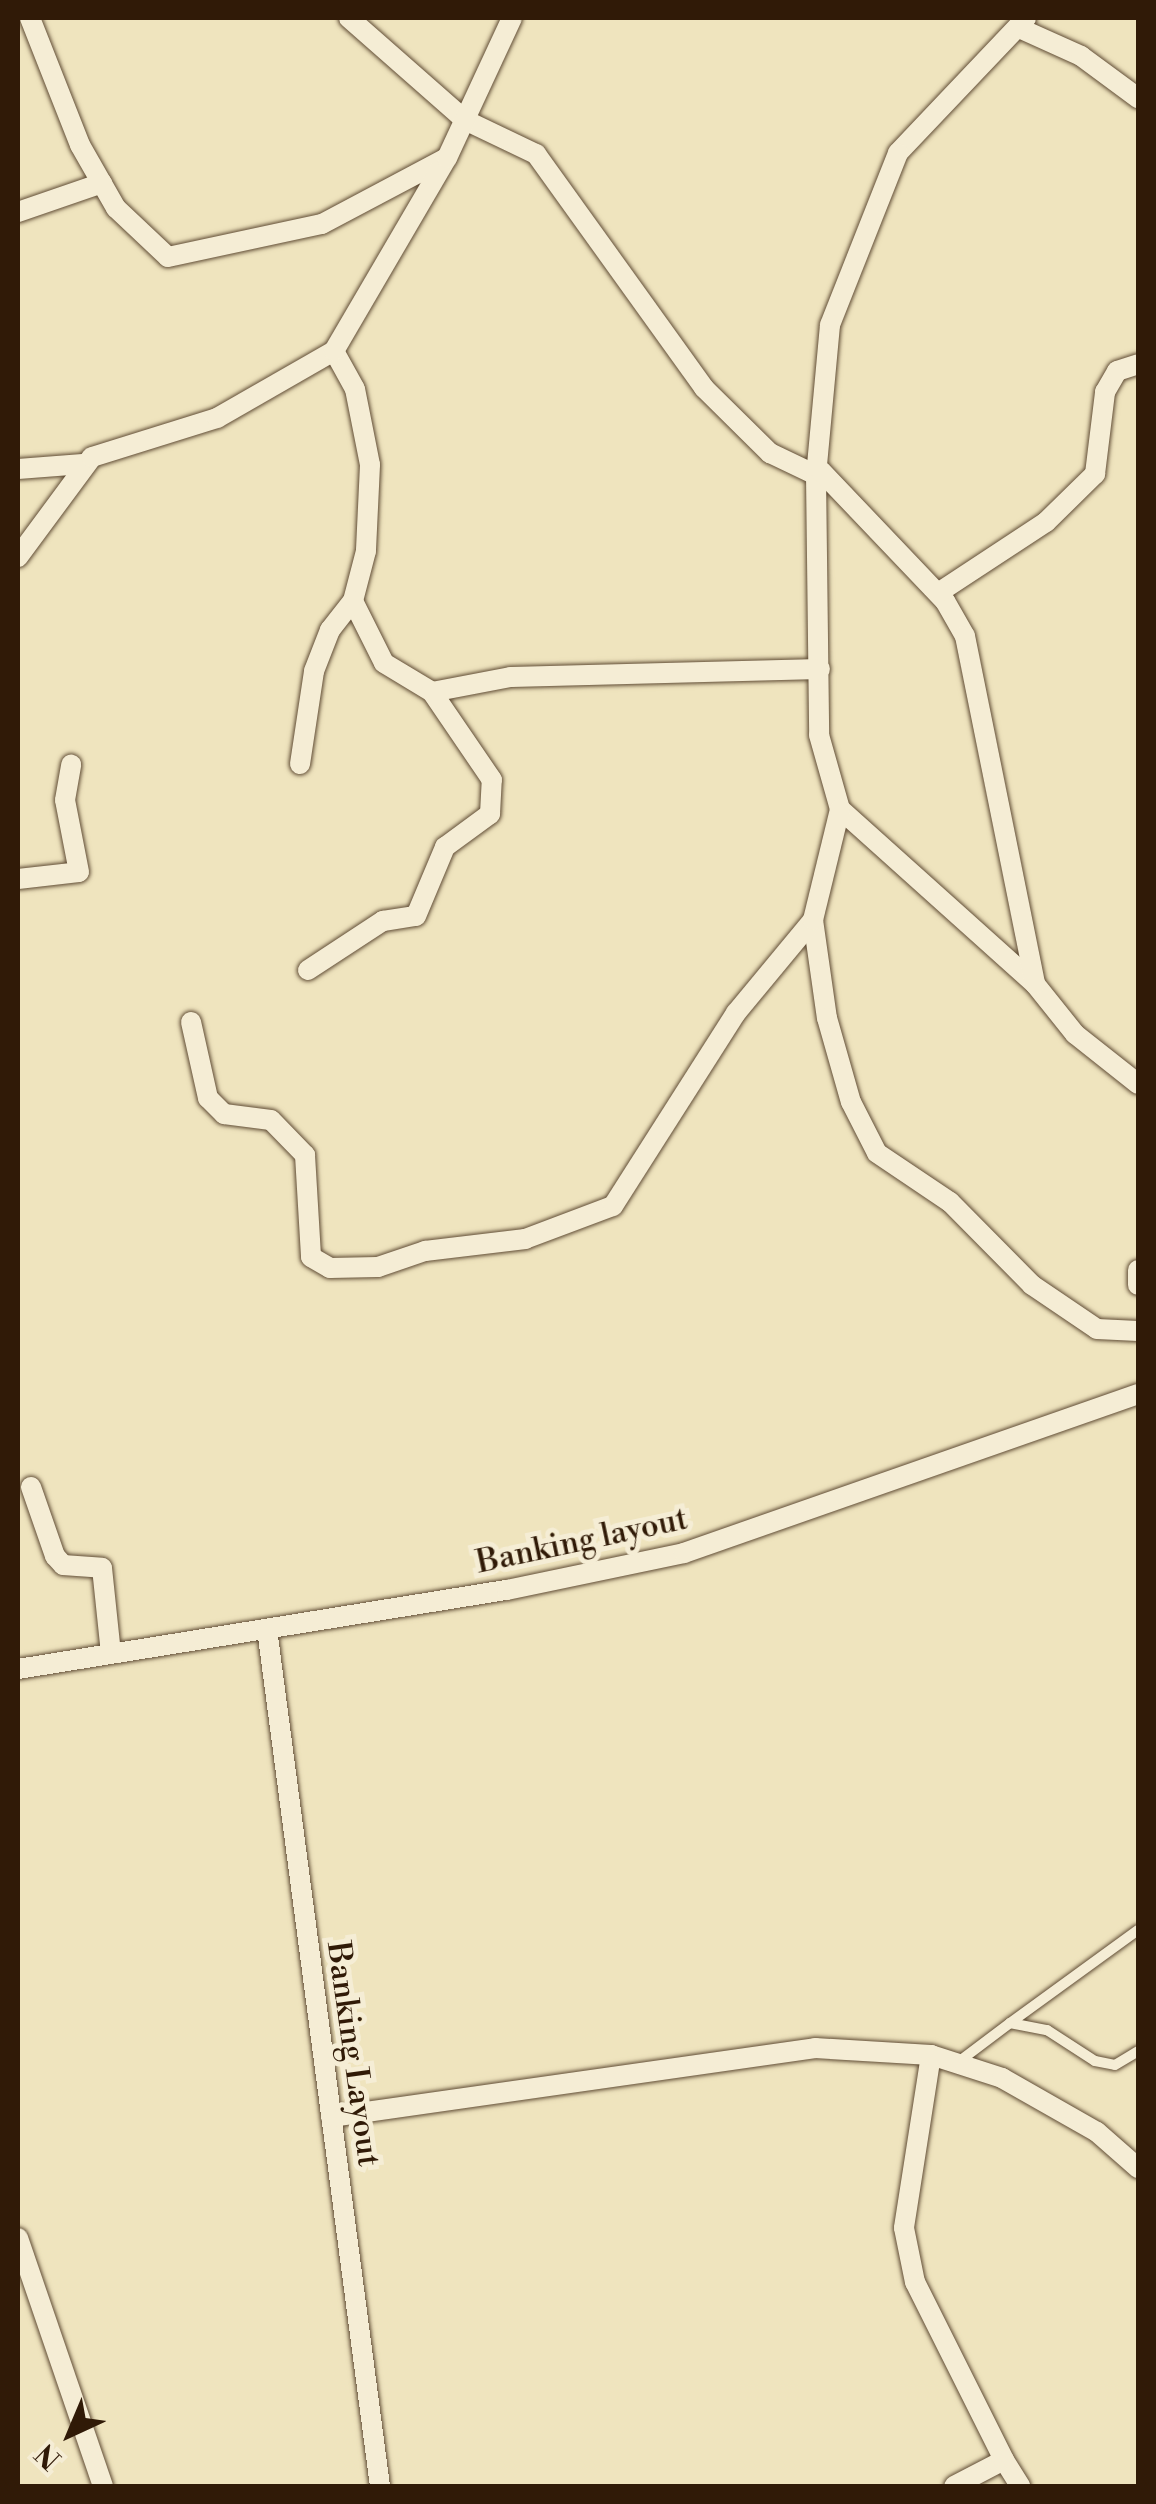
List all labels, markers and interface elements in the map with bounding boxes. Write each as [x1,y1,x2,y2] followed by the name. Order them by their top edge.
[473,1500,691,1582] street label: Banking layout
[318,1939,388,2169] street label: Banking Layout
[20,2384,120,2484] north arrow
[29,2436,69,2476] text: N

